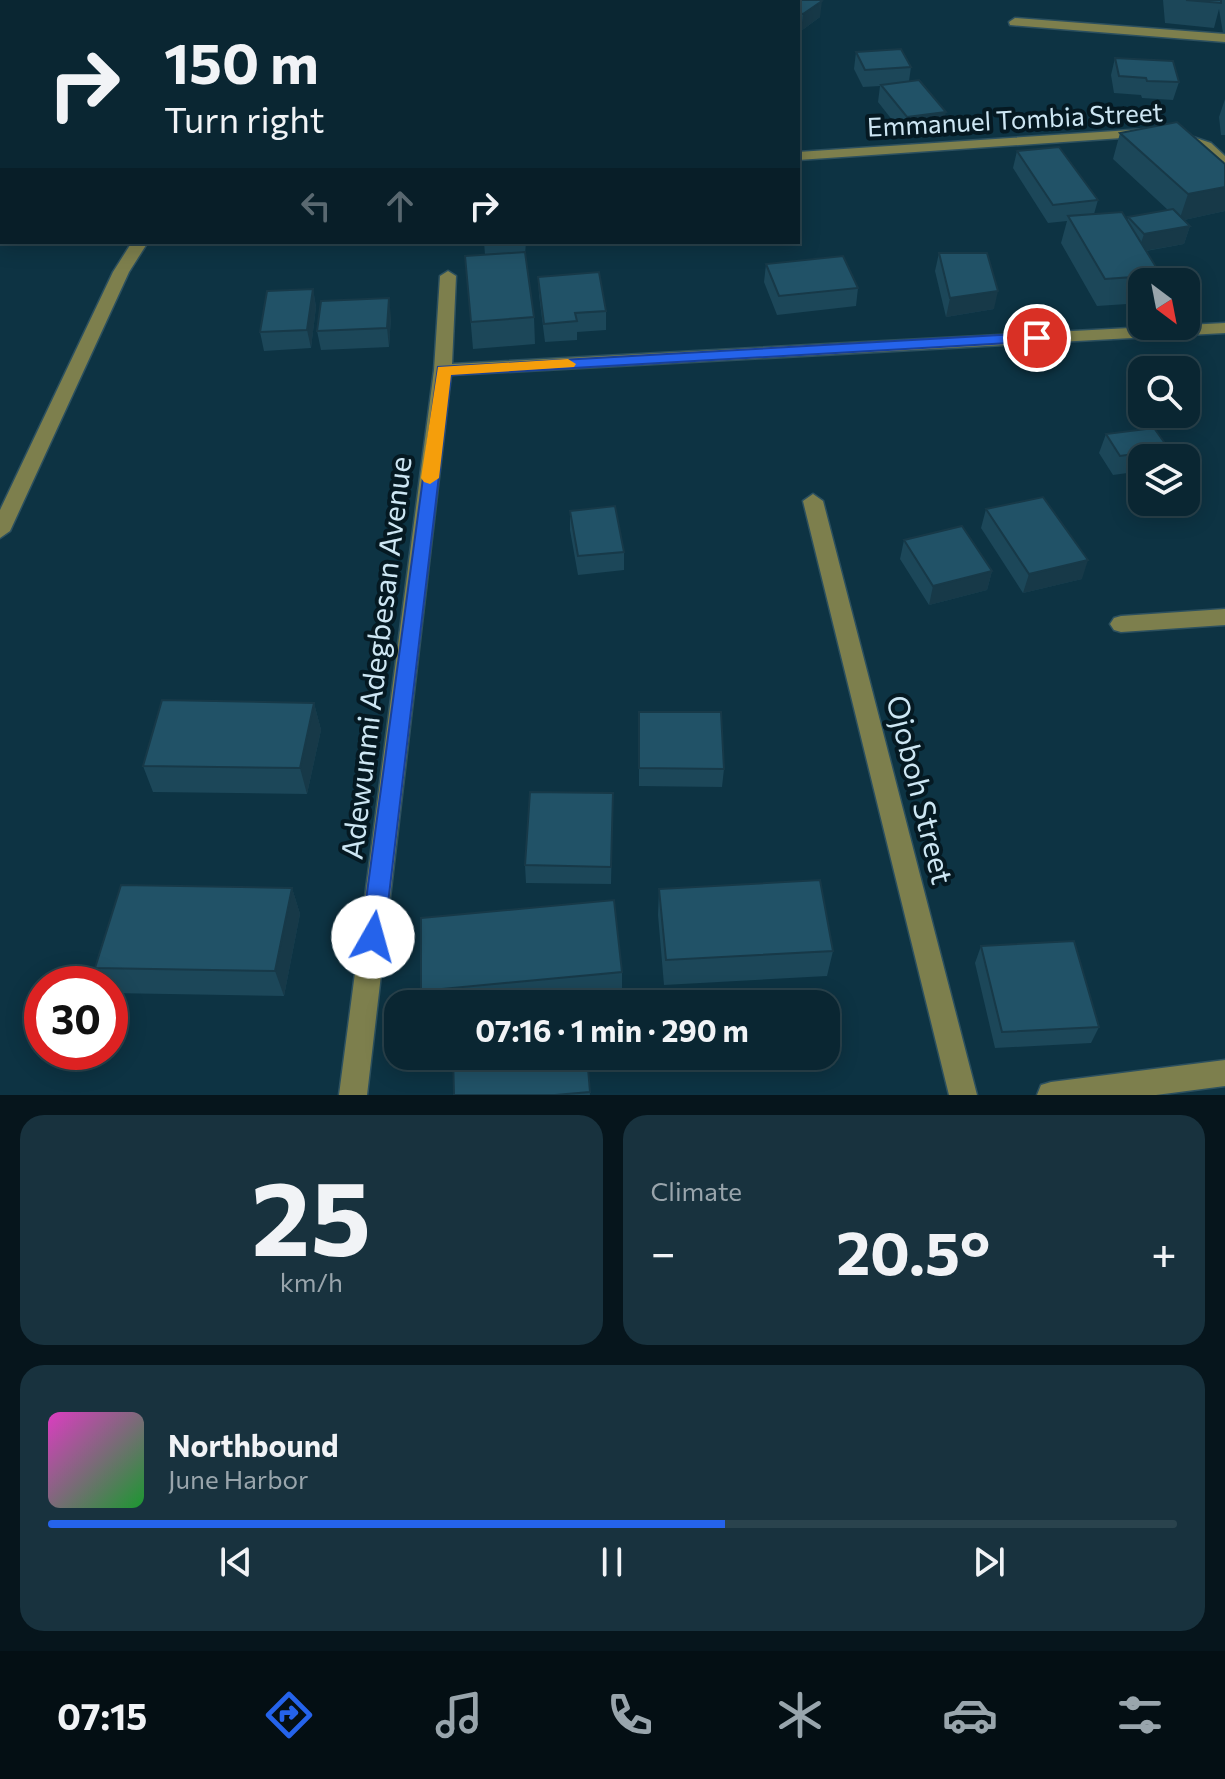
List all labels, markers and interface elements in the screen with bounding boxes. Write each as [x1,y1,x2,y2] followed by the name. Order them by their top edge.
[164,27,319,96] text: 150 m
[32,32,136,136] icon: right
[866,95,1164,142] street label: Emmanuel Tombia Street
[164,96,325,140] text: Turn right
[294,184,338,228] icon: left
[378,184,422,228] icon: ahead
[462,184,506,228] icon: right
[1128,268,1200,340] north arrow
[1128,268,1200,516] map controls
[1003,304,1071,372] pin
[1015,316,1059,360] icon: arrive
[1128,356,1200,428] button: search
[1128,444,1200,516] button: layers
[331,454,418,861] street label: Adewunmi Adegbesan Avenue
[880,691,963,888] street label: Ojoboh Street
[331,895,415,979] position arrow
[24,966,128,1070] speed limit sign: 30
[475,1011,749,1048] text: 07:16 · 1 min · 290 m
[251,1150,371,1277] text: 25
[651,1175,742,1206] text: Climate
[836,1214,990,1287] text: 20.5°
[651,1224,676,1278] text: −
[1151,1224,1177,1278] text: +
[280,1266,343,1297] text: km/h
[168,1426,339,1463] text: Northbound
[168,1463,308,1494] text: June Harbor
[214,1540,258,1584] icon: previous
[590,1540,634,1584] icon: pause
[967,1540,1011,1584] icon: next
[261,1687,317,1743] icon: directions
[431,1687,487,1743] icon: music
[602,1687,658,1743] icon: phone
[772,1687,828,1743] icon: climate
[942,1687,998,1743] icon: car
[1112,1687,1168,1743] icon: filters
[57,1693,147,1737] text: 07:15

